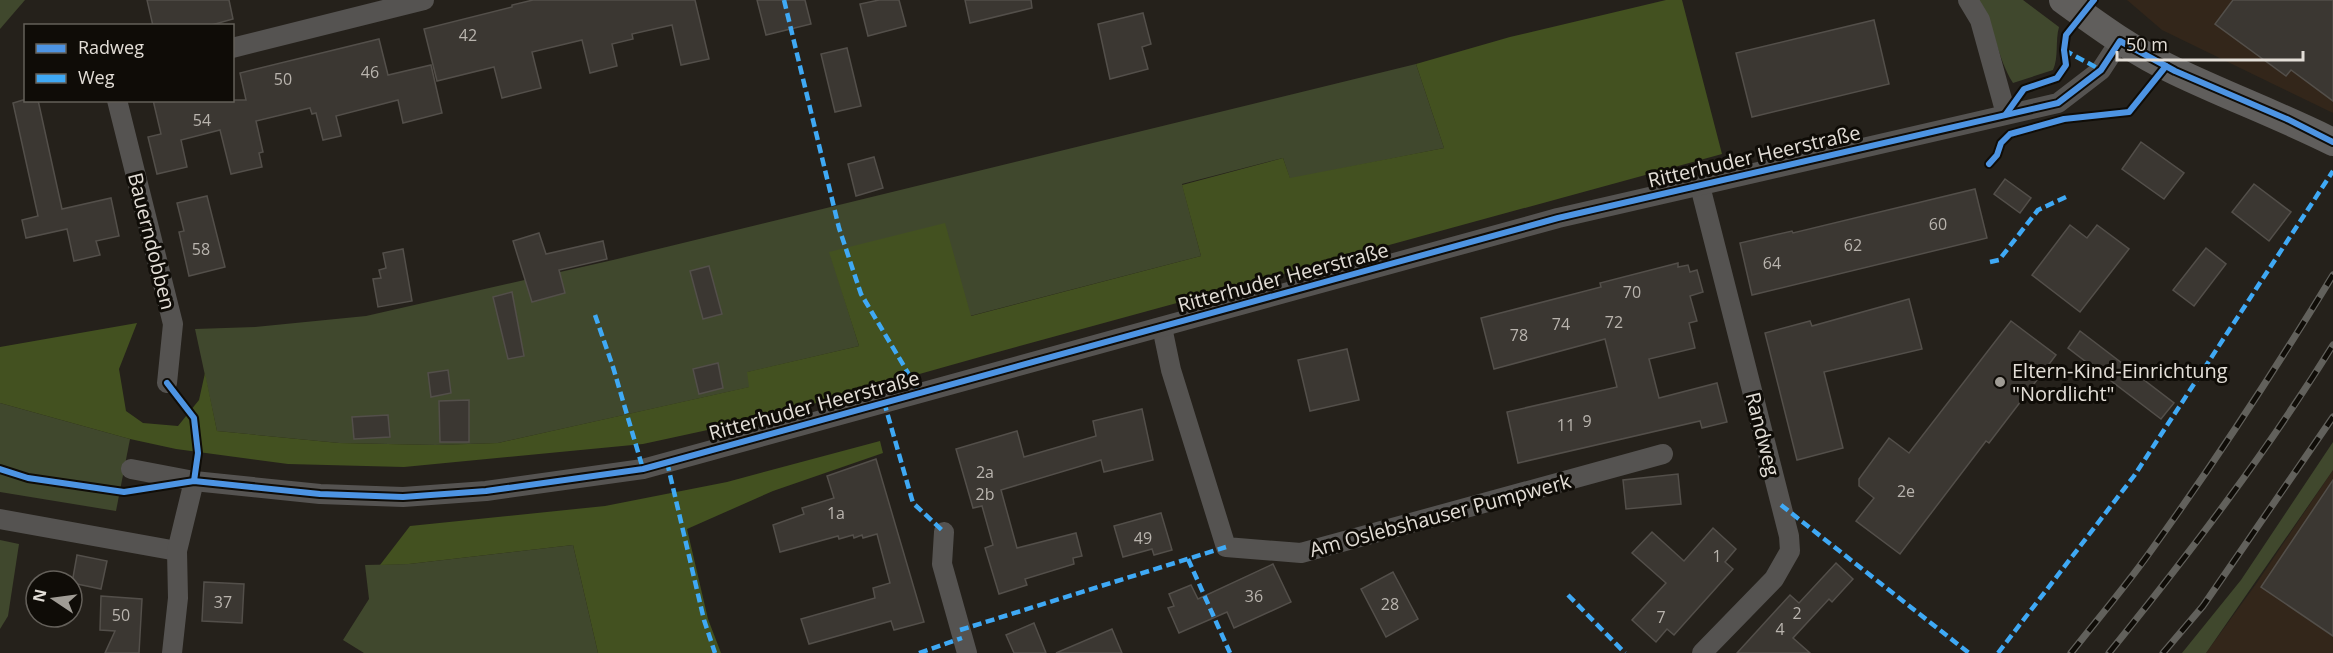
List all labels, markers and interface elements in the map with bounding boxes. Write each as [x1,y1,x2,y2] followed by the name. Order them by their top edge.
[24,24,234,102] legend
[459,24,477,46] house number: 42
[2117,24,2303,62] scale bar
[2126,32,2168,56] text: 50 m
[78,35,144,59] text: Radweg
[361,61,379,83] house number: 46
[78,65,115,89] text: Weg
[274,68,292,90] house number: 50
[193,109,211,131] house number: 54
[1645,118,1863,194] street label: Ritterhuder Heerstraße
[122,170,182,312] street label: Bauerndobben
[1929,213,1947,235] house number: 60
[1844,234,1862,256] house number: 62
[1174,236,1392,318] street label: Ritterhuder Heerstraße
[192,238,210,260] house number: 58
[1763,252,1781,274] house number: 64
[1623,281,1641,303] house number: 70
[1605,311,1623,333] house number: 72
[1552,313,1570,335] house number: 74
[1510,324,1528,346] house number: 78
[2012,357,2228,407] place label: Eltern-Kind-Einrichtung "Nordlicht"
[705,364,923,446] street label: Ritterhuder Heerstraße
[1993,375,2007,389] marker: Eltern-Kind-Einrichtung "Nordlicht"
[1740,389,1786,479] street label: Randweg
[1582,410,1592,432] house number: 9
[1557,414,1575,436] house number: 11
[976,461,994,483] house number: 2a
[1306,467,1574,563] street label: Am Oslebshauser Pumpwerk
[1897,480,1915,502] house number: 2e
[976,483,994,505] house number: 2b
[827,502,845,524] house number: 1a
[1134,527,1152,549] house number: 49
[1712,545,1722,567] house number: 1
[24,569,84,629] north arrow
[1245,585,1263,607] house number: 36
[27,587,52,604] text: N
[214,591,232,613] house number: 37
[1381,593,1399,615] house number: 28
[1792,602,1802,624] house number: 2
[112,604,130,626] house number: 50
[1656,606,1666,628] house number: 7
[1775,618,1785,640] house number: 4

